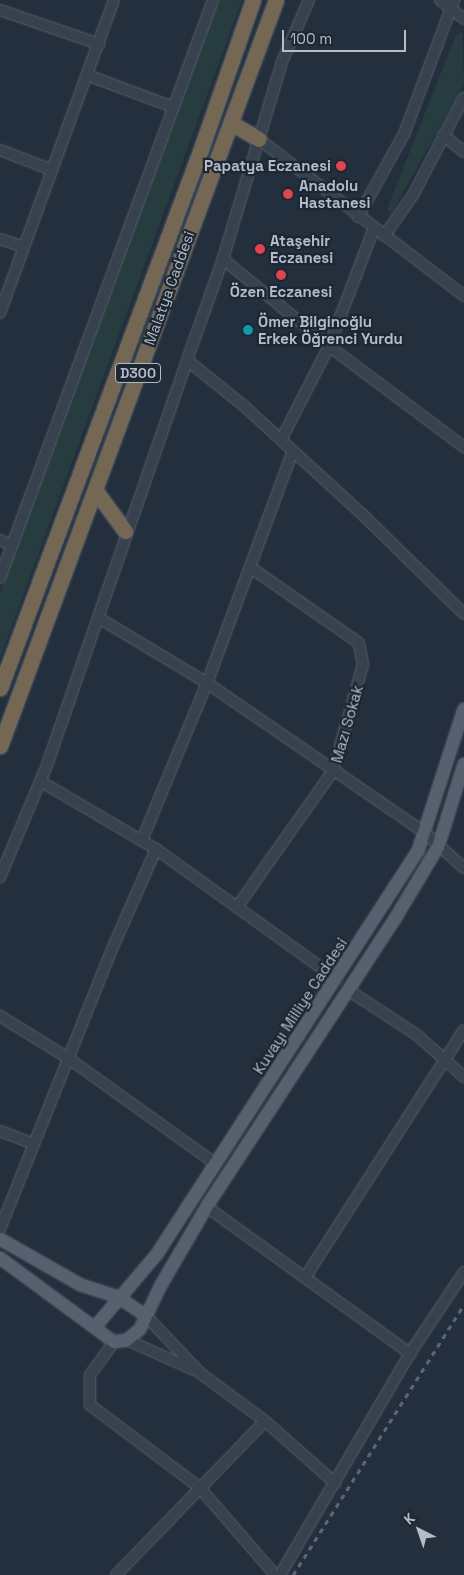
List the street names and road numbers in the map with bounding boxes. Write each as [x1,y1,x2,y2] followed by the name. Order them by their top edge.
[140,229,198,347] street label: Malatya Caddesi
[114,362,162,384] road number: D300
[327,683,367,765] street label: Mazı Sokak
[249,935,351,1077] street label: Kuvayı Milliye Caddesi

